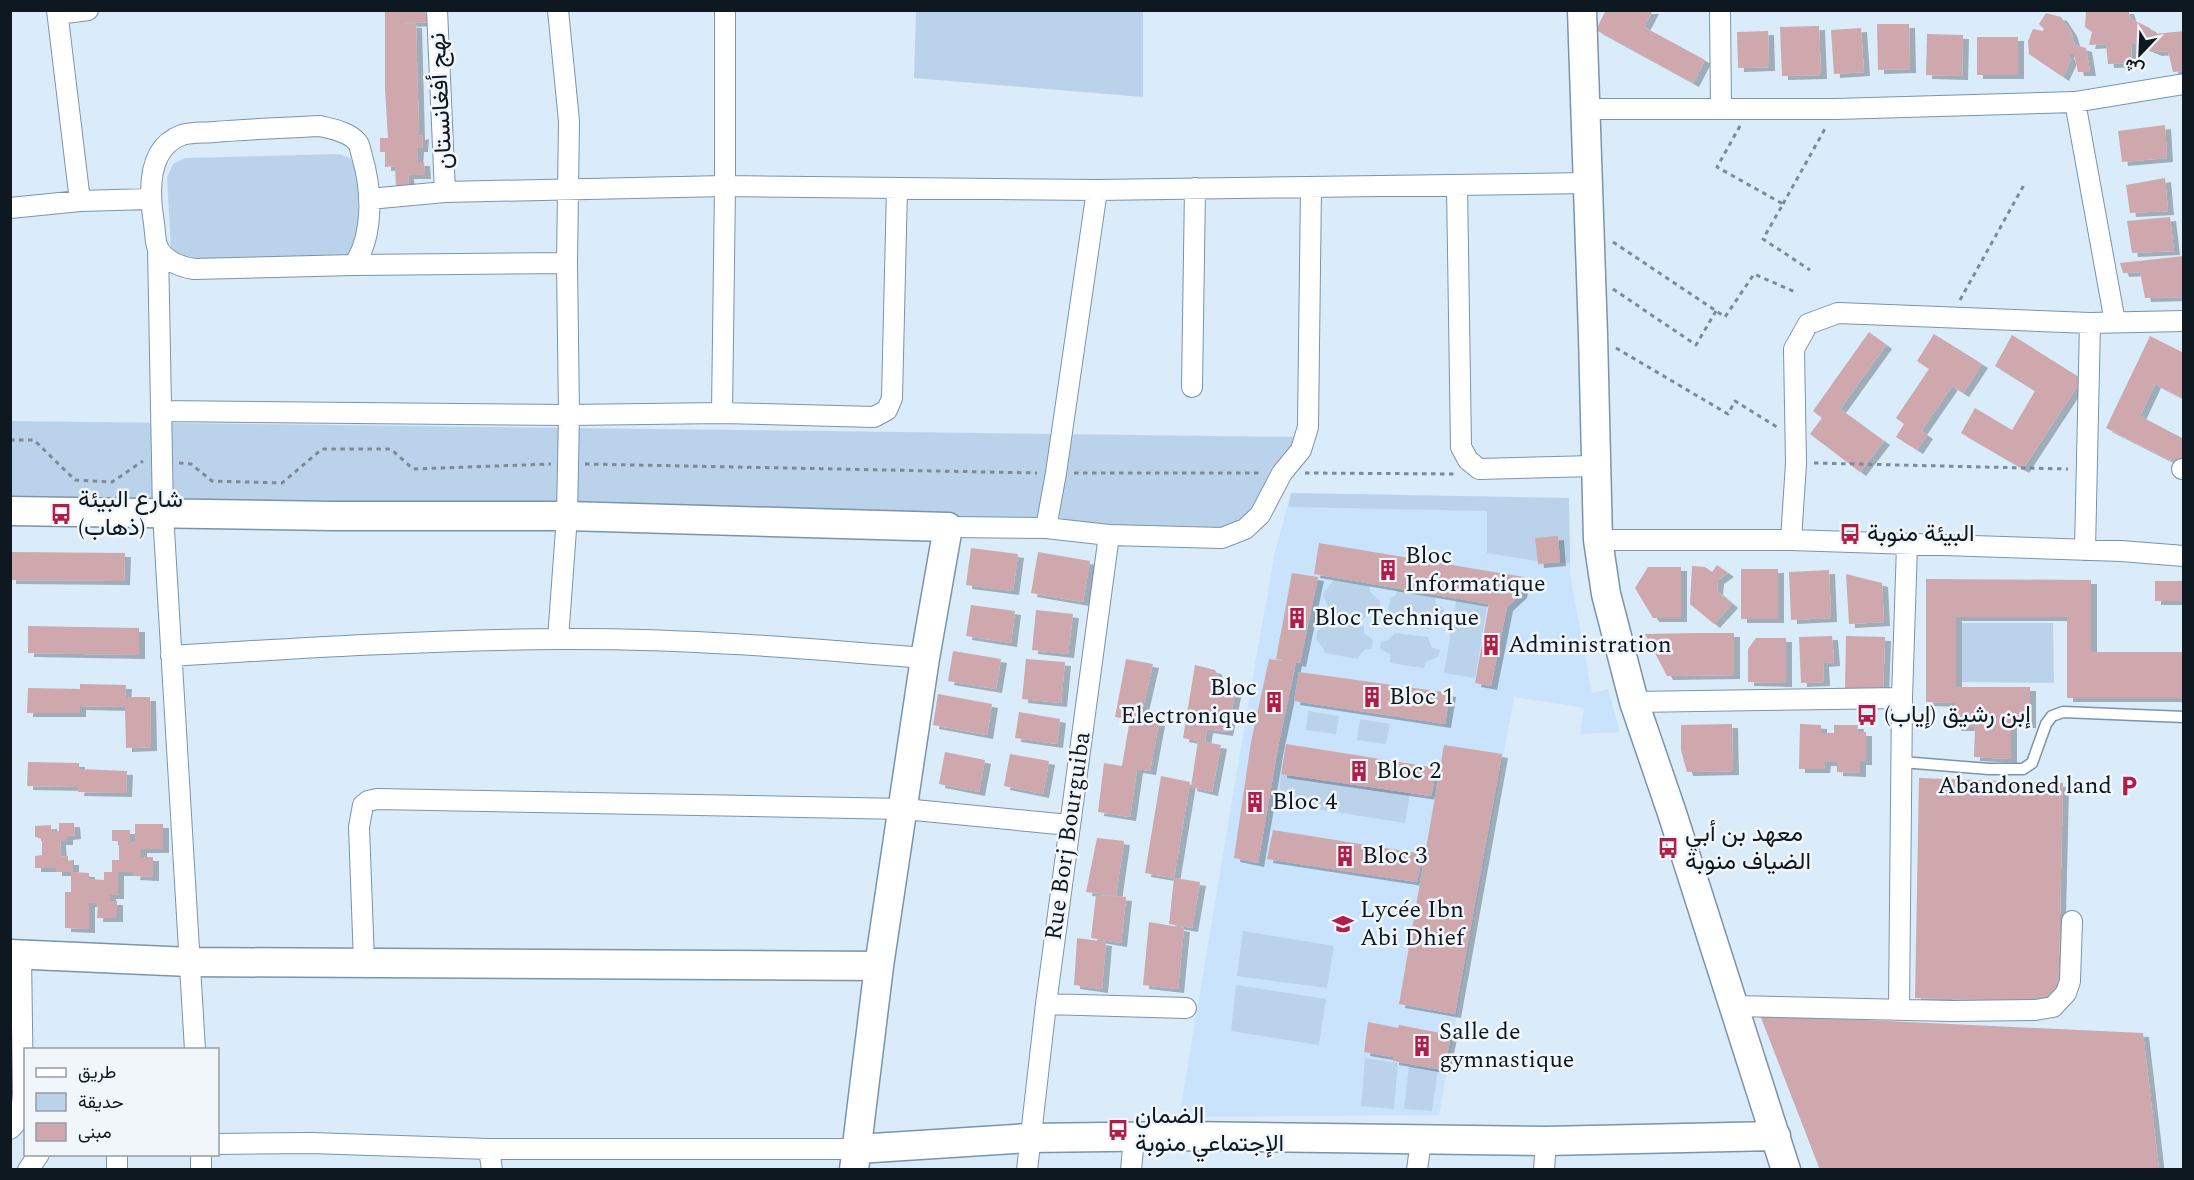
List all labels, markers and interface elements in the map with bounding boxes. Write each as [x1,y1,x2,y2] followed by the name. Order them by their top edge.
[2110,24,2170,84] north arrow
[419,32,463,170] street label: نهج أفغانستان
[2121,52,2148,82] text: ش
[78,482,183,546] place label: شارع البيئة (ذهاب)
[49,502,73,526] bus stop icon: شارع البيئة (ذهاب)
[1867,516,1975,552] place label: البيئة منوبة
[1838,522,1862,546] bus stop icon: البيئة منوبة
[1405,538,1546,602] place label: Bloc Informatique
[1376,558,1400,582] building icon: Bloc Informatique
[1314,600,1479,636] place label: Bloc Technique
[1285,606,1309,630] building icon: Bloc Technique
[1508,627,1672,663] place label: Administration
[1479,633,1503,657] building icon: Administration
[1120,670,1257,734] place label: Bloc Electronique
[1389,679,1454,715] place label: Bloc 1
[1360,685,1384,709] building icon: Bloc 1
[1262,690,1286,714] building icon: Bloc Electronique
[1884,697,2031,733] place label: إبن رشيق (إياب)
[1855,703,1879,727] bus stop icon: إبن رشيق (إياب)
[1036,729,1100,943] street label: Rue Borj Bourguiba
[1376,753,1441,789] place label: Bloc 2
[1347,759,1371,783] building icon: Bloc 2
[1938,768,2112,804] place label: Abandoned land
[2117,774,2141,798] parking icon: Abandoned land
[1272,784,1337,820] place label: Bloc 4
[1243,790,1267,814] building icon: Bloc 4
[1685,816,1811,880] place label: معهد بن أبي الضياف منوبة
[1656,836,1680,860] bus stop icon: معهد بن أبي الضياف منوبة
[1362,838,1427,874] place label: Bloc 3
[1333,844,1357,868] building icon: Bloc 3
[1360,892,1466,956] place label: Lycée Ibn Abi Dhief
[1331,912,1355,936] school or university icon: Lycée Ibn Abi Dhief
[1439,1014,1574,1078] place label: Salle de gymnastique
[1410,1034,1434,1058] building icon: Salle de gymnastique
[24,1048,219,1156] legend
[78,1059,116,1086] text: طريق
[78,1089,124,1116] text: حديقة
[1135,1098,1284,1162] place label: الضمان الإجتماعي منوبة
[1106,1118,1130,1142] bus stop icon: الضمان الإجتماعي منوبة
[78,1119,112,1146] text: مبنى

